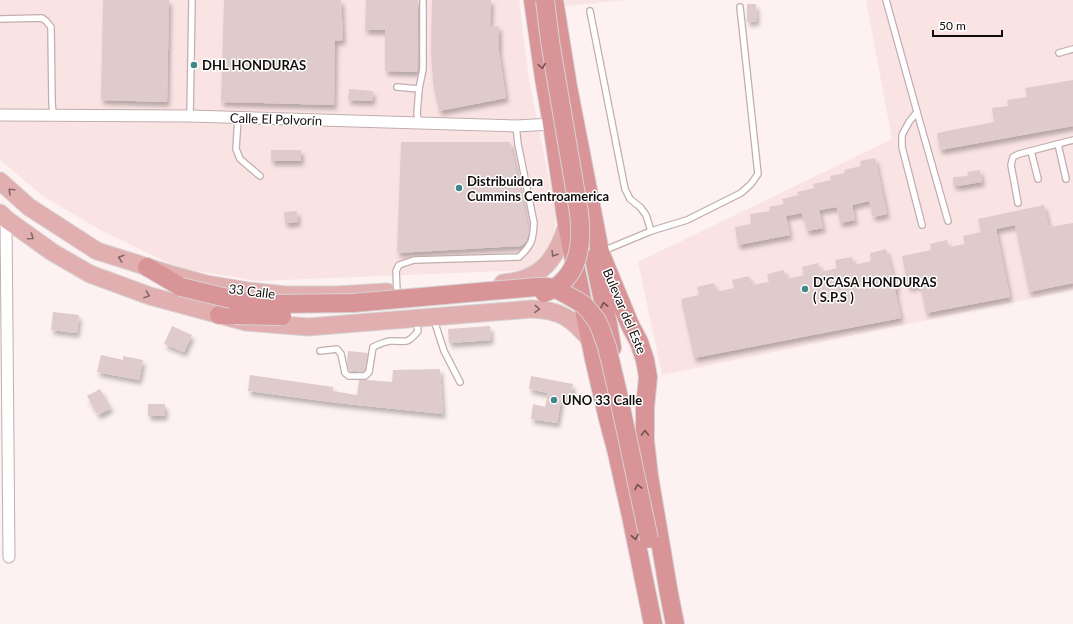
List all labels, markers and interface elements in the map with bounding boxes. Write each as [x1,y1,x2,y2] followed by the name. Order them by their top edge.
[933,12,1002,38] scale bar
[939,18,966,33] text: 50 m
[202,57,306,73] place label: DHL HONDURAS
[189,60,199,70] marker: DHL HONDURAS
[537,63,546,69] one-way arrow
[230,109,322,129] street label: Calle El Polvorín
[467,173,609,204] place label: Distribuidora Cummins Centroamerica
[454,183,464,193] marker: Distribuidora Cummins Centroamerica
[8,188,16,196] one-way arrow
[27,232,34,239] one-way arrow
[552,250,559,257] one-way arrow
[117,254,124,263] one-way arrow
[600,266,650,356] street label: Bulevar del Este
[813,274,937,305] place label: D'CASA HONDURAS ( S.P.S )
[228,280,276,302] street label: 33 Calle
[800,284,810,294] marker: D'CASA HONDURAS ( S.P.S )
[143,290,150,299] one-way arrow
[600,302,609,308] one-way arrow
[534,305,540,314] one-way arrow
[562,392,642,408] place label: UNO 33 Calle
[549,395,559,405] marker: UNO 33 Calle
[641,430,649,436] one-way arrow
[634,484,643,490] one-way arrow
[631,534,639,540] one-way arrow

